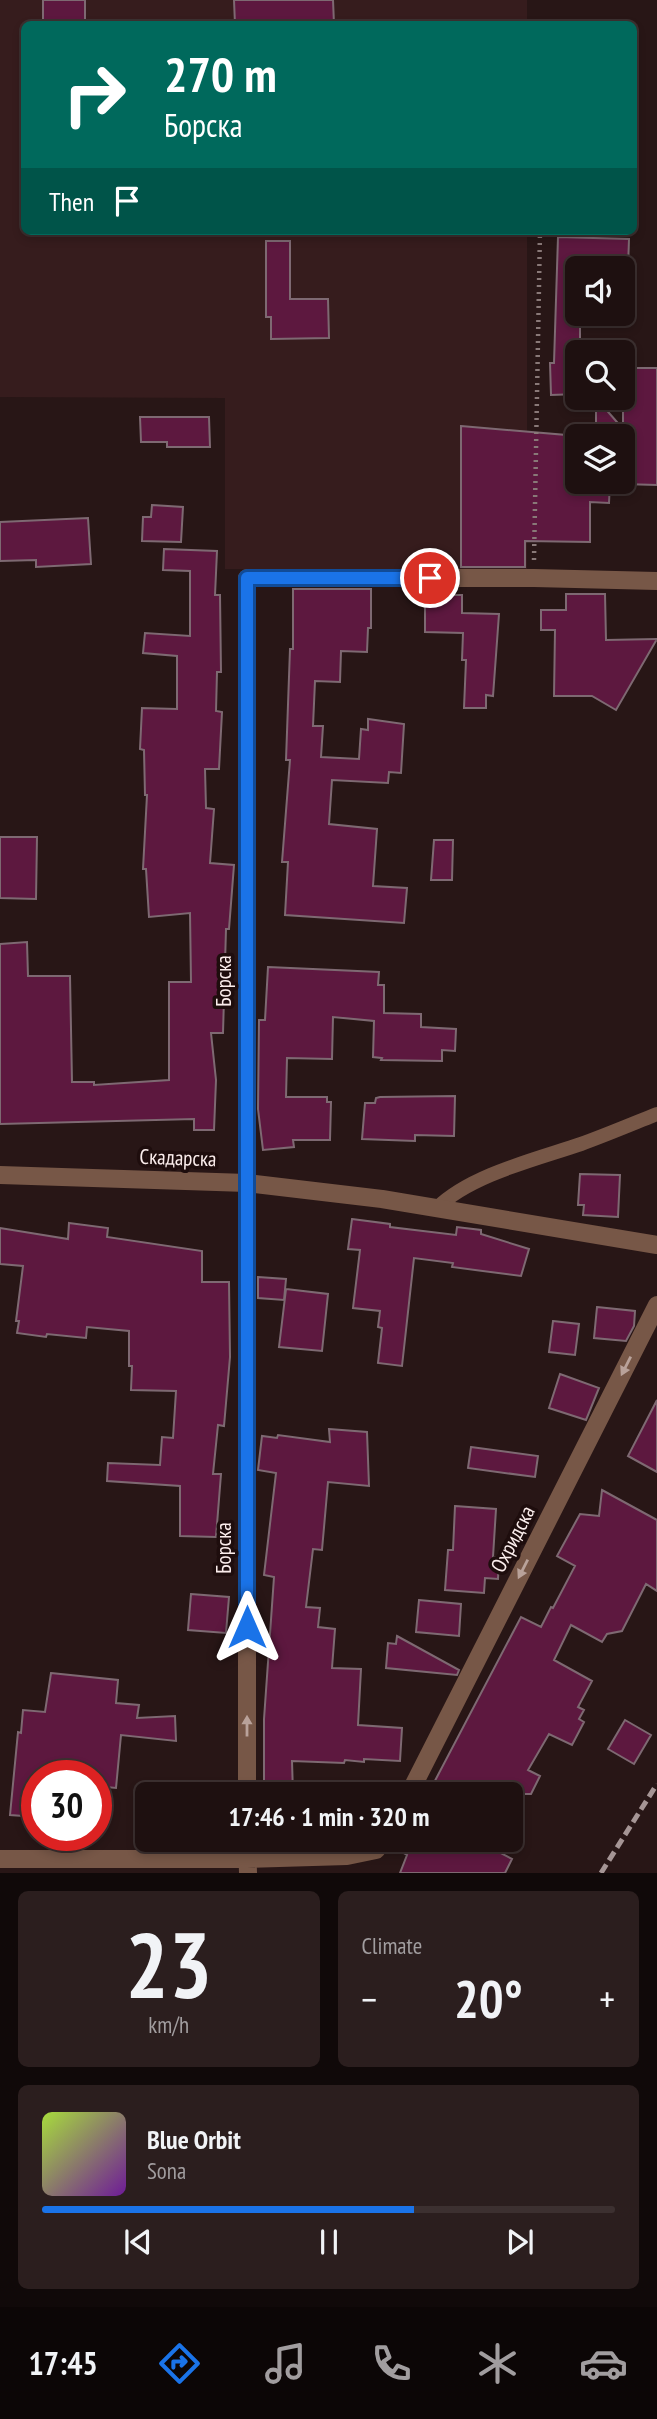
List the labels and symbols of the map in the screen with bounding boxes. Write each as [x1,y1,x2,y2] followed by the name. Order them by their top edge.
[400,548,460,608] pin
[210,955,237,1007] street label: Борска
[139,1143,217,1172] street label: Скадарска
[621,1356,632,1376] one-way arrow
[484,1501,541,1577] street label: Охридска
[210,1522,237,1574] street label: Борска
[518,1559,529,1579] one-way arrow
[210,1590,284,1664] position arrow
[241,1714,253,1736] one-way arrow
[21,1760,112,1851] speed limit sign: 30

